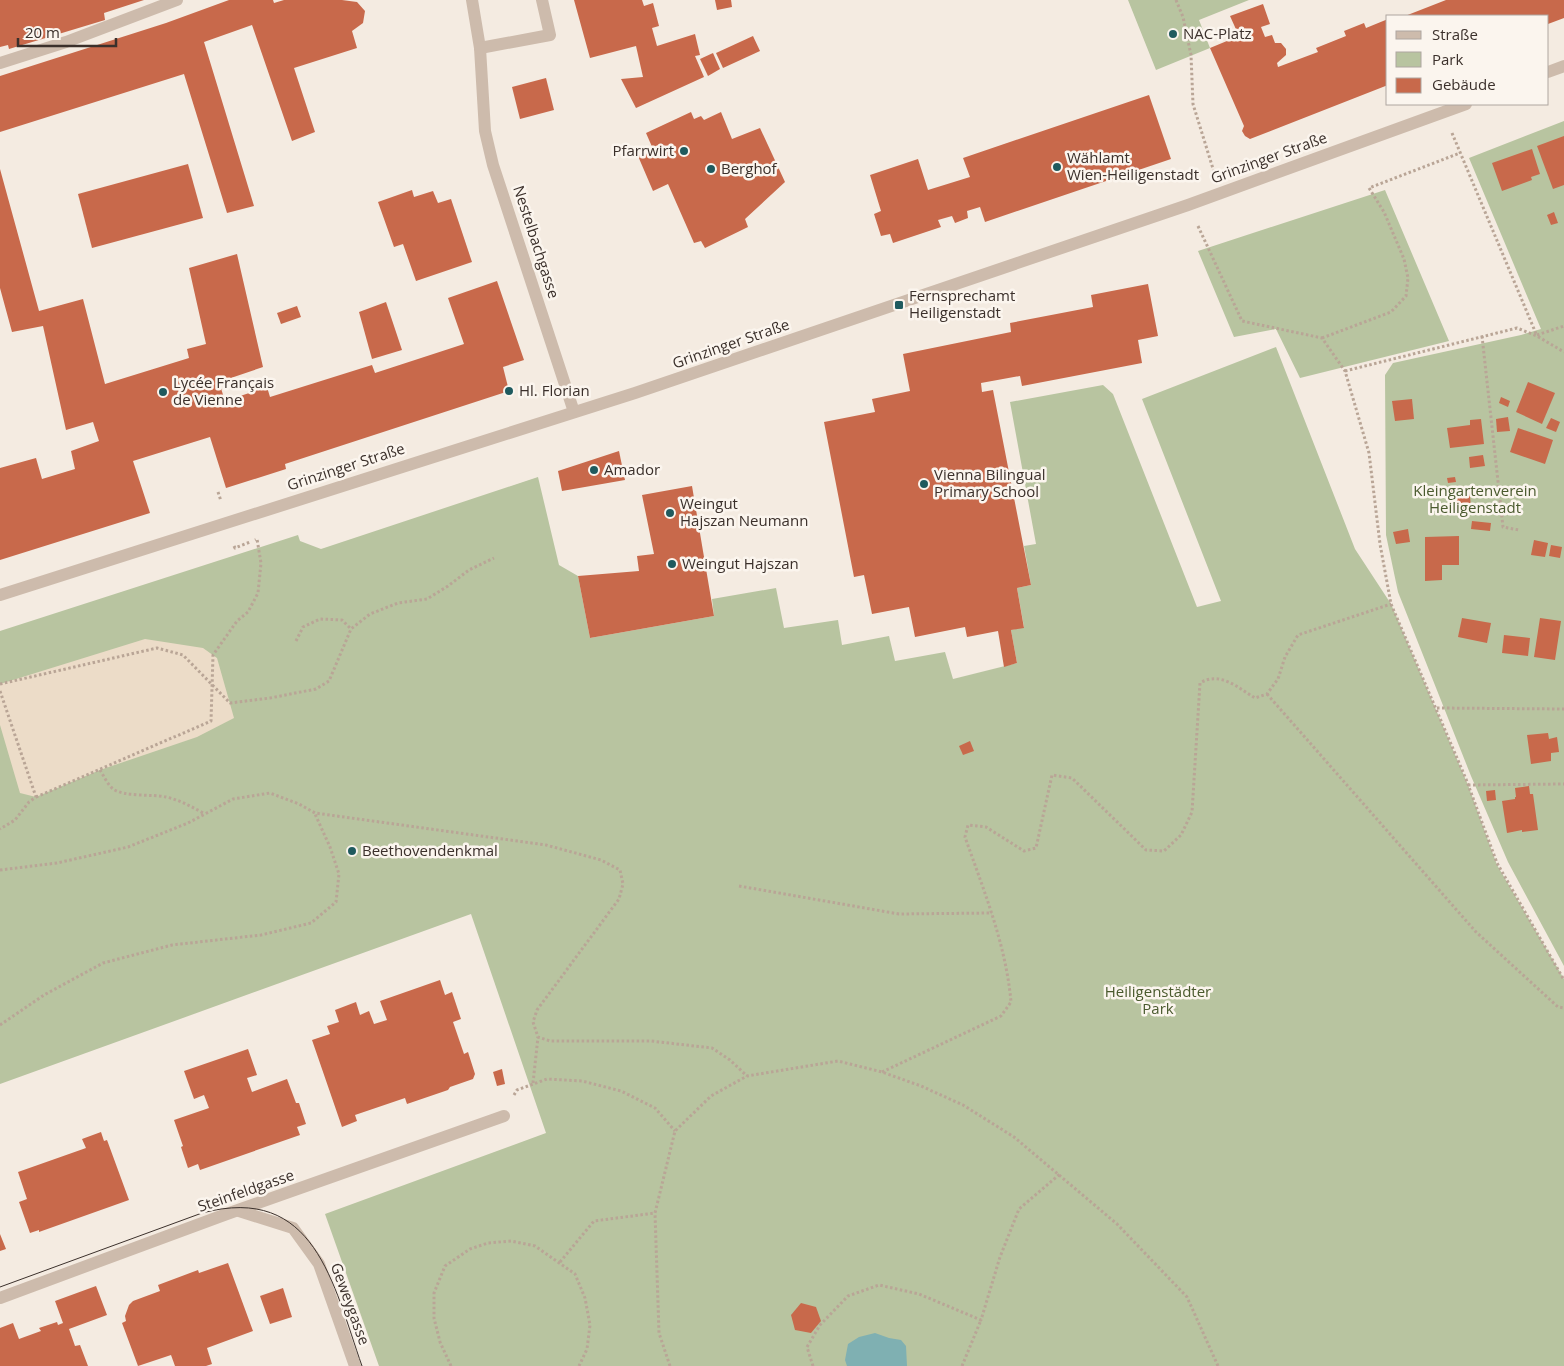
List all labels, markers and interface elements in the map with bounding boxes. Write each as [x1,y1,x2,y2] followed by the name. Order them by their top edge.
[18,15,115,47] scale bar
[1386,15,1549,105] legend
[25,22,60,42] text: 20 m
[1183,23,1252,43] place label: NAC-Platz
[1432,24,1478,44] text: Straße
[1167,28,1179,40] marker: NAC-Platz
[1432,49,1463,69] text: Park
[1432,74,1496,94] text: Gebäude
[1208,127,1330,187] street label: Grinzinger Straße
[612,140,674,160] place label: Pfarrwirt
[678,145,690,157] marker: Pfarrwirt
[1067,147,1199,184] place label: Wählamt Wien-Heiligenstadt
[721,158,778,178] place label: Berghof
[1051,161,1063,173] marker: Wählamt Wien-Heiligenstadt
[705,163,717,175] marker: Berghof
[509,183,565,301] street label: Nestelbachgasse
[909,285,1015,322] place label: Fernsprechamt Heiligenstadt
[893,299,905,311] marker: Fernsprechamt Heiligenstadt
[670,314,792,372] street label: Grinzinger Straße
[173,372,274,409] place label: Lycée Français de Vienne
[519,380,590,400] place label: Hl. Florian
[503,385,515,397] marker: Hl. Florian
[157,386,169,398] marker: Lycée Français de Vienne
[284,438,407,494] street label: Grinzinger Straße
[604,459,660,479] place label: Amador
[588,464,600,476] marker: Amador
[934,464,1046,501] place label: Vienna Bilingual Primary School
[918,478,930,490] marker: Vienna Bilingual Primary School
[1413,480,1537,517] park label: Kleingartenverein Heiligenstadt
[680,493,808,530] place label: Weingut Hajszan Neumann
[664,507,676,519] marker: Weingut Hajszan Neumann
[682,553,799,573] place label: Weingut Hajszan
[666,558,678,570] marker: Weingut Hajszan
[362,840,498,860] place label: Beethovendenkmal
[346,845,358,857] marker: Beethovendenkmal
[1105,981,1211,1018] park label: Heiligenstädter Park
[195,1164,297,1216] street label: Steinfeldgasse
[327,1260,375,1348] street label: Geweygasse

